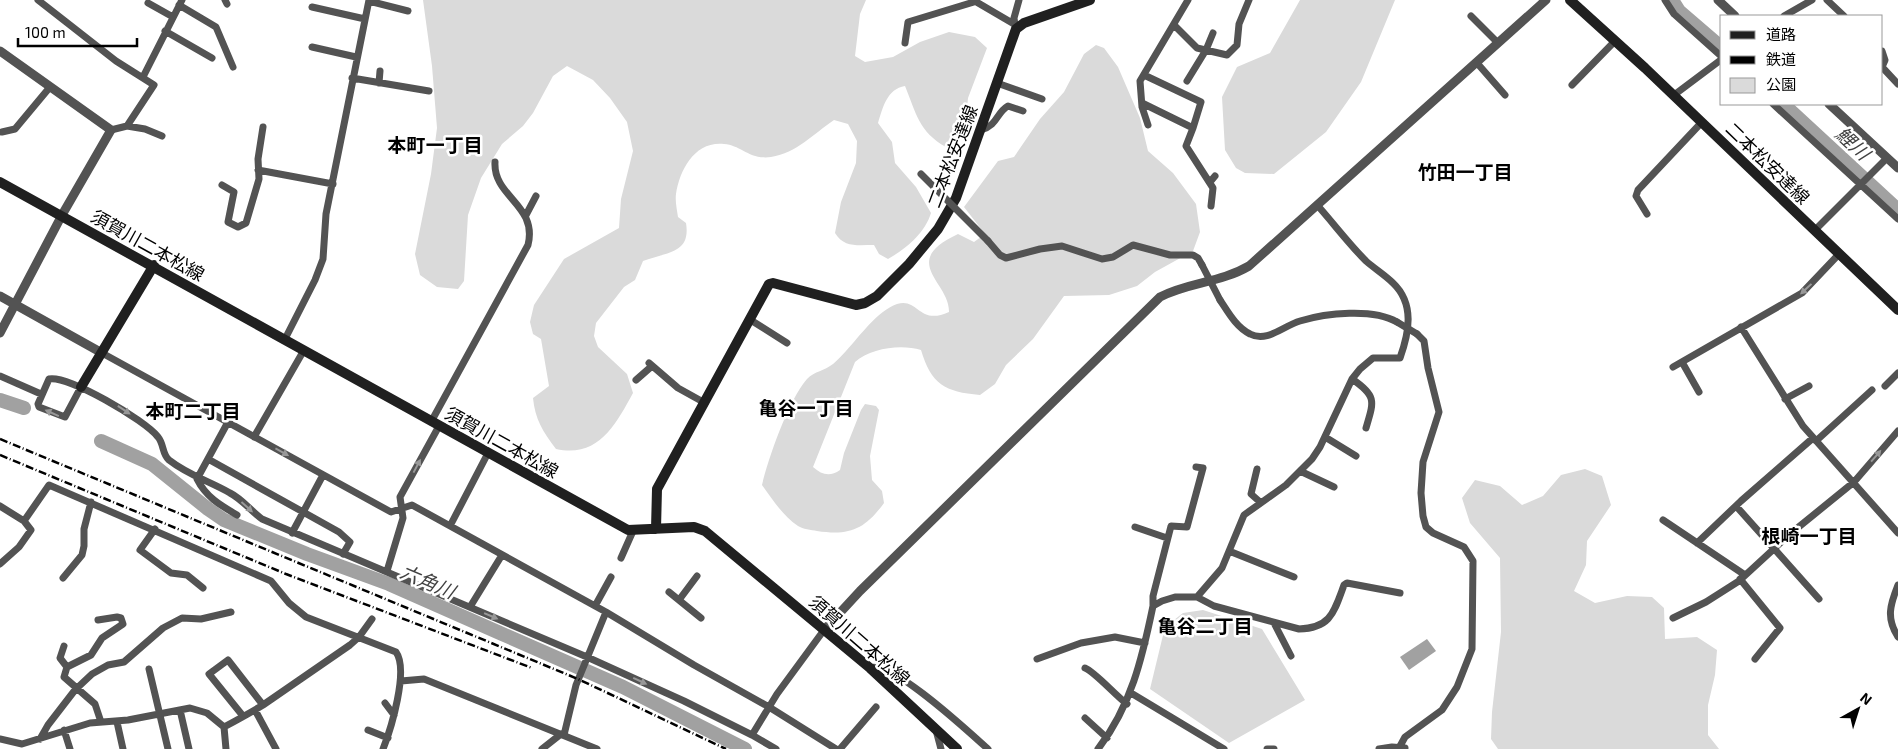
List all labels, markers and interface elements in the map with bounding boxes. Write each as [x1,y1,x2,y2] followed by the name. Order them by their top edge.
[18,15,136,47] scale bar
[1720,15,1883,105] legend
[25,23,66,41] text: 100 m
[1766,25,1796,43] text: 道路
[1766,50,1796,68] text: 鉄道
[1766,75,1796,93] text: 公園
[922,102,982,210] street label: 二本松安達線
[1722,118,1814,208] street label: 二本松安達線
[1831,122,1876,166] water label: 鯉川
[387,133,483,156] district label: 本町一丁目
[1417,160,1513,183] district label: 竹田一丁目
[88,205,208,285] street label: 須賀川二本松線
[1800,283,1812,295] one-way arrow
[758,396,854,419] district label: 亀谷一丁目
[145,399,241,422] district label: 本町二丁目
[442,402,562,482] street label: 須賀川二本松線
[117,405,131,414] one-way arrow
[45,408,59,416] one-way arrow
[276,448,289,457] one-way arrow
[1870,451,1882,463] one-way arrow
[413,459,421,474] one-way arrow
[241,501,253,513] one-way arrow
[1761,524,1857,547] district label: 根崎一丁目
[397,559,461,604] water label: 六角川
[805,590,915,690] street label: 須賀川二本松線
[484,612,498,620] one-way arrow
[1157,614,1253,637] district label: 亀谷二丁目
[633,677,647,685] one-way arrow
[1833,684,1883,734] north arrow
[1857,689,1876,708] text: N

